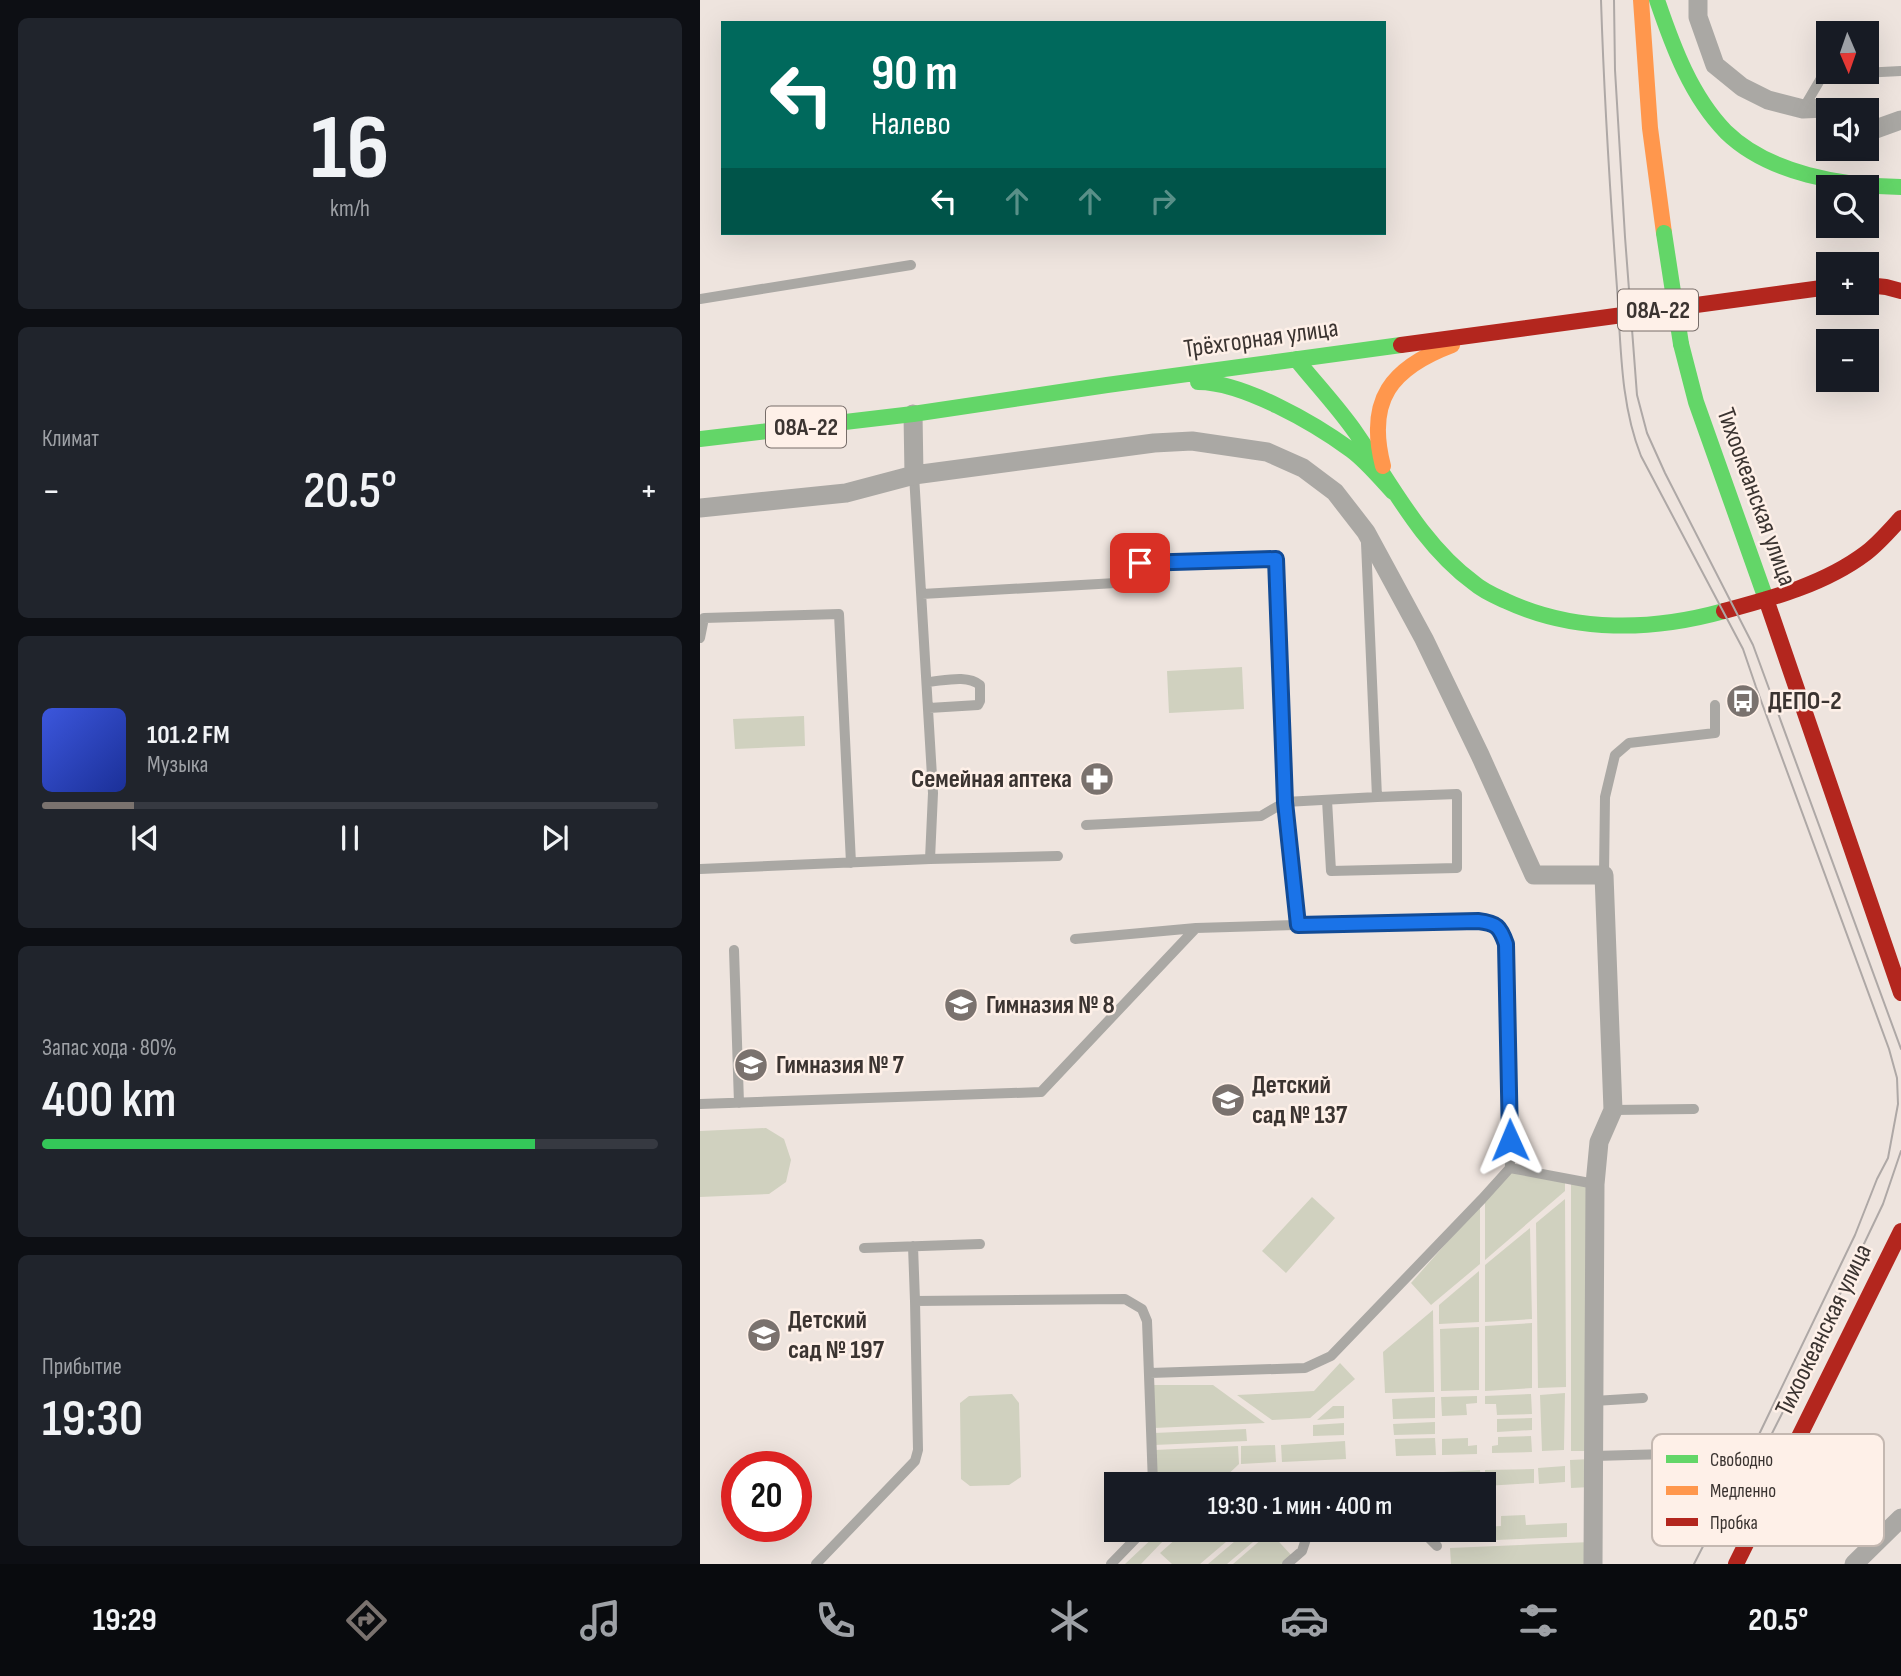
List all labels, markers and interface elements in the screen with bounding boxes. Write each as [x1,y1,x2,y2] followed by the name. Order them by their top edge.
[1816,21,1880,84] north arrow
[1816,21,1879,392] map controls
[871,45,958,104] text: 90 m
[756,49,847,140] icon: left
[311,95,389,204] text: 16
[1816,98,1879,161] button: sound
[871,105,951,144] text: Налево
[1816,175,1879,238] button: search
[925,182,963,220] icon: left
[998,182,1036,220] icon: ahead
[1071,182,1109,220] icon: ahead
[1144,182,1182,220] icon: right
[330,195,370,223] text: km/h
[1816,252,1879,315] button: +
[1618,290,1698,330] road number: 08А-22
[1182,313,1340,365] street label: Трёхгорная улица
[1816,329,1879,392] button: −
[1709,404,1803,590] street label: Тихоокеанская улица
[766,406,846,448] road number: 08А-22
[42,425,99,453] text: Климат
[303,460,397,523] text: 20.5°
[42,469,61,514] text: −
[639,469,658,514] text: +
[1110,533,1170,593] pin
[1121,544,1159,582] icon: arrive
[1724,682,1762,720] bus stop icon: ДЕПО-2
[1768,686,1842,717] place label: ДЕПО-2
[147,720,230,751] text: 101.2 FM
[147,751,208,779] text: Музыка
[1078,760,1116,798] pharmacy icon: Семейная аптека
[911,764,1072,795] place label: Семейная аптека
[126,819,164,857] icon: previous
[331,819,369,857] icon: pause
[536,819,574,857] icon: next
[942,986,980,1024] school or university icon: Гимназия № 8
[986,990,1115,1021] place label: Гимназия № 8
[42,1034,177,1062] text: Запас хода · 80%
[732,1046,770,1084] school or university icon: Гимназия № 7
[776,1050,905,1081] place label: Гимназия № 7
[42,1069,177,1132] text: 400 km
[1252,1070,1348,1131] place label: Детский сад № 137
[1209,1081,1247,1119] school or university icon: Детский сад № 137
[1473,1103,1547,1177] position arrow
[1769,1239,1879,1421] street label: Тихоокеанская улица
[788,1305,885,1366] place label: Детский сад № 197
[745,1316,783,1354] school or university icon: Детский сад № 197
[42,1353,122,1381] text: Прибытие
[42,1388,143,1451] text: 19:30
[1652,1434,1884,1546] legend
[1710,1449,1773,1472] text: Свободно
[721,1451,812,1542] speed limit sign: 20
[1710,1480,1776,1503] text: Медленно
[1208,1491,1392,1522] text: 19:30 · 1 мин · 400 m
[1710,1512,1758,1535] text: Пробка
[342,1596,391,1645] icon: directions
[576,1596,625,1645] icon: music
[811,1596,860,1645] icon: phone
[1045,1596,1094,1645] icon: climate
[1280,1596,1329,1645] icon: car
[1514,1596,1563,1645] icon: filters
[93,1601,157,1640] text: 19:29
[1748,1601,1808,1640] text: 20.5°

